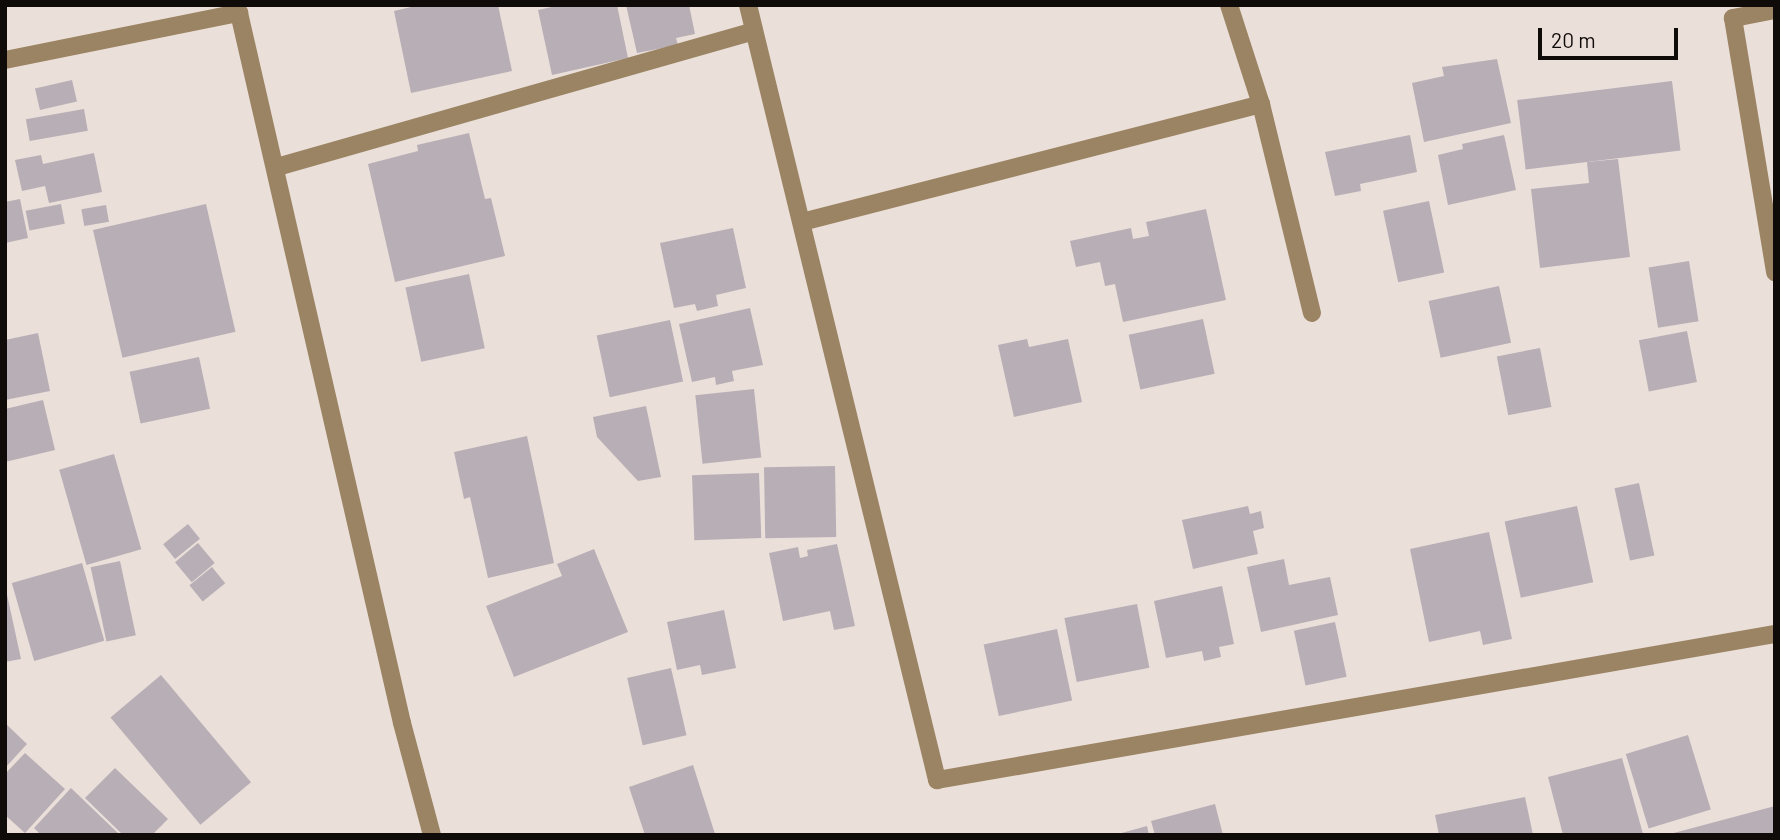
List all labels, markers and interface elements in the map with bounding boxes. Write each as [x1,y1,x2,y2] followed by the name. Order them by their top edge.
[1542,14,1682,58] scale bar
[1551,27,1596,52] text: 20 m

